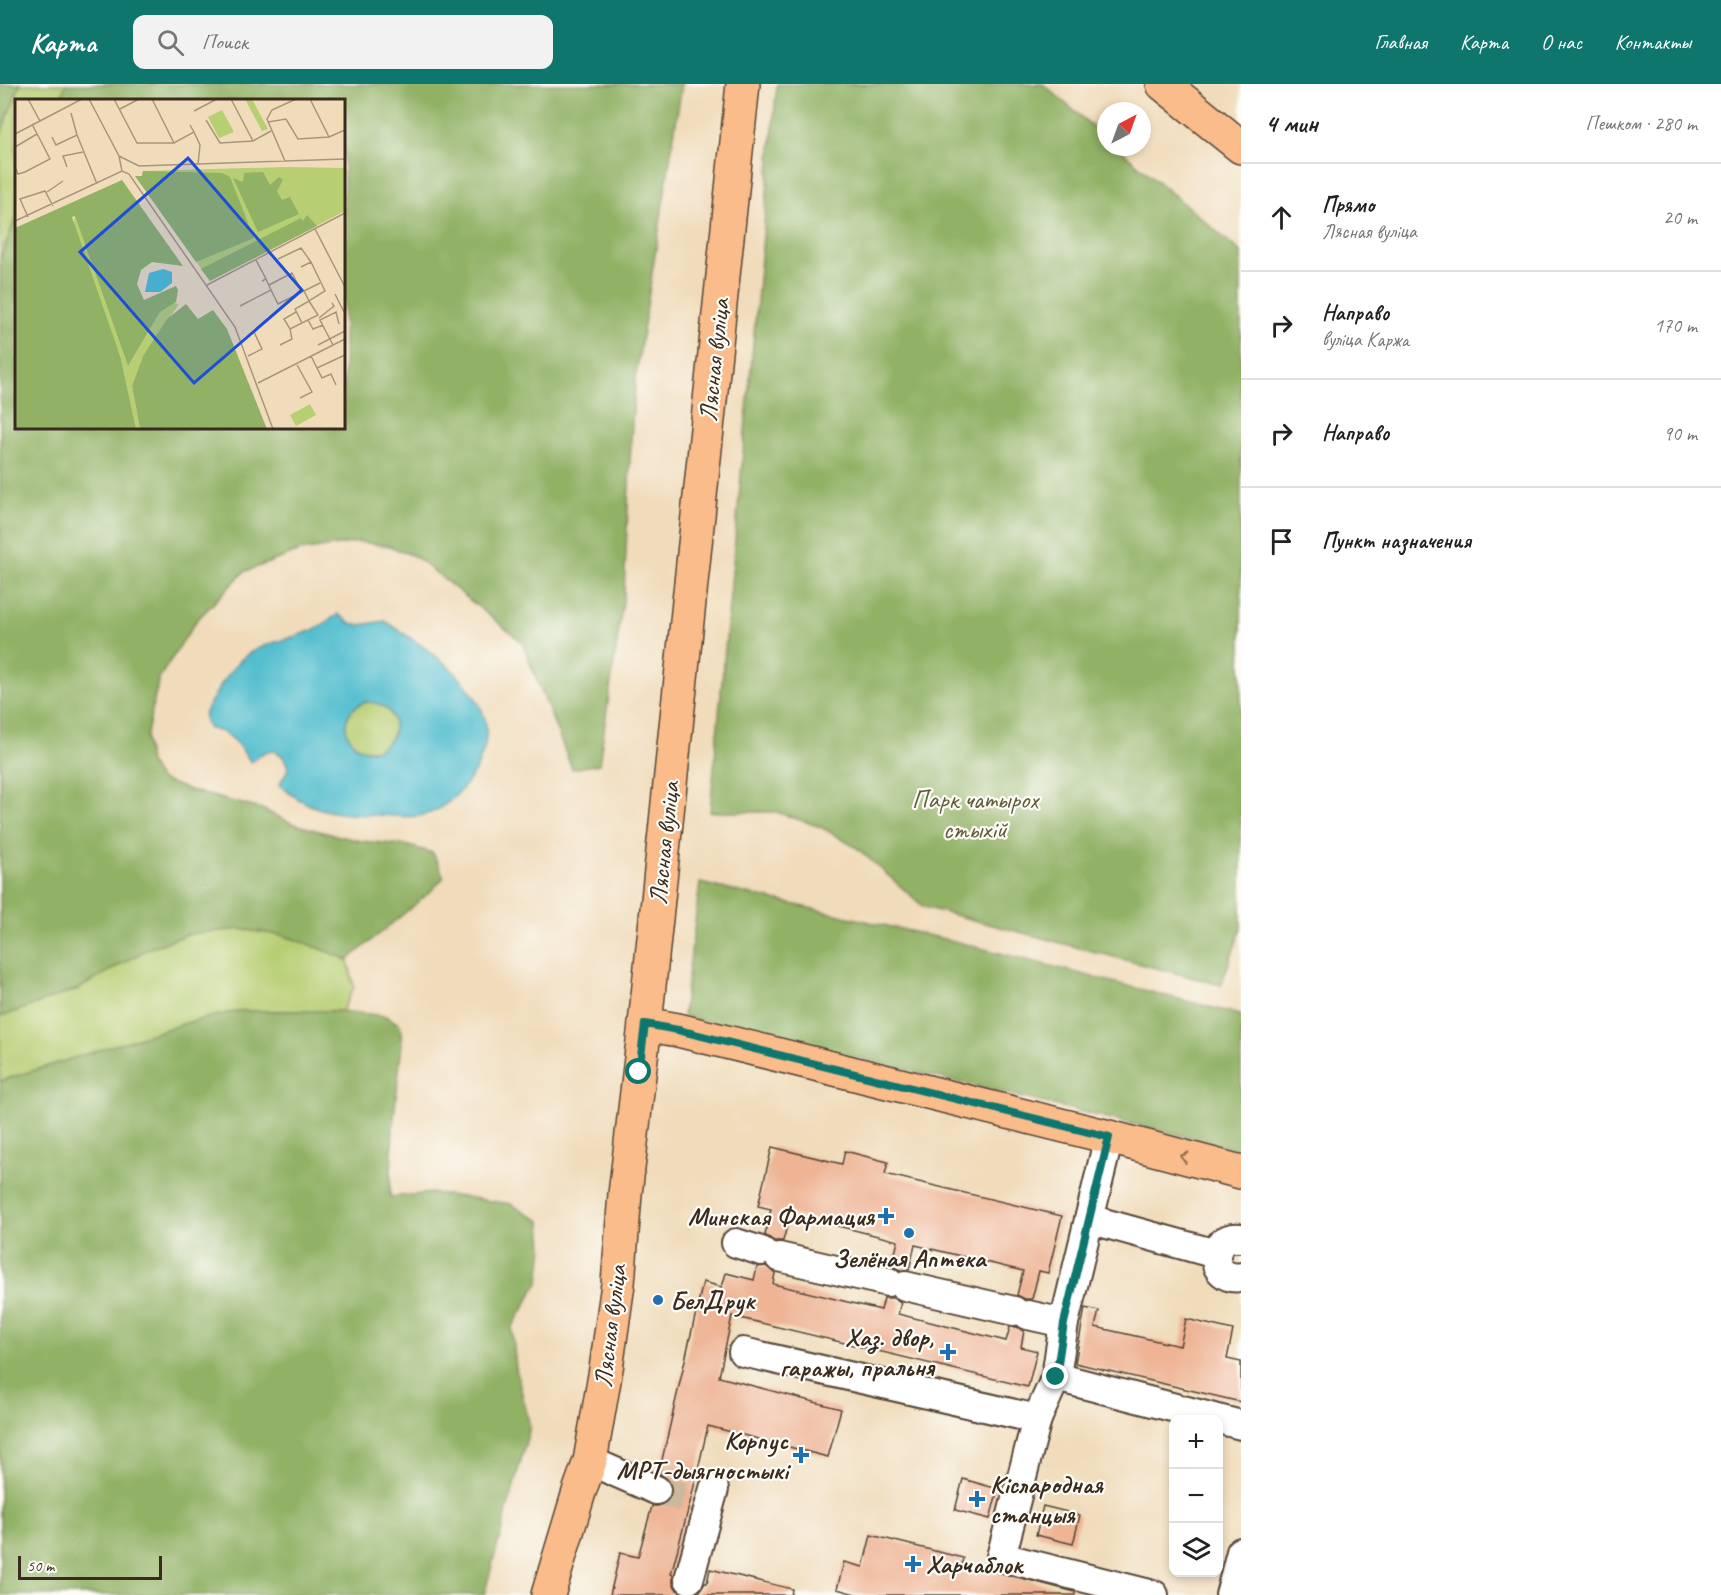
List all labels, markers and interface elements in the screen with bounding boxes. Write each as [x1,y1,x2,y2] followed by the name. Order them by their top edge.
[133,15,553,69] search box
[30,25,97,60] text: Карта
[154,26,187,59] icon: search
[202,28,248,56] text: Поиск
[1374,29,1427,55] text: Главная
[1460,29,1508,55] text: Карта
[1541,29,1582,55] text: О нас
[1615,29,1691,55] text: Контакты
[15,99,345,429] inset map
[1097,102,1151,156] north arrow
[1265,107,1318,140] text: 4 мин
[1585,111,1697,136] text: Пешком · 280 m
[1322,191,1374,219] text: Прямо
[1265,201,1298,234] icon: ahead
[1663,205,1697,230] text: 20 m
[1322,219,1417,244] text: Лясная вуліца
[691,295,737,423] street label: Лясная вуліца
[1322,299,1389,327] text: Направо
[1265,309,1298,342] icon: right
[1654,313,1697,338] text: 170 m
[1322,327,1409,352] text: вуліца Каржа
[1265,417,1298,450] icon: right
[1322,419,1389,447] text: Направо
[1663,421,1697,446] text: 90 m
[1265,525,1298,558] icon: arrive
[1322,527,1471,555] text: Пункт назначения
[641,778,687,906] street label: Лясная вуліца
[912,783,1040,846] park label: Парк чатырох стыхій
[625,1058,651,1084] route start
[1180,1152,1190,1165] one-way arrow
[688,1200,875,1233] place label: Минская Фармация
[879,1209,893,1223] marker: Минская Фармация
[902,1226,916,1240] marker: Зелёная Аптека
[833,1242,988,1275] place label: Зелёная Аптека
[586,1261,634,1389] street label: Лясная вуліца
[670,1284,757,1317] place label: БелДрук
[651,1293,665,1307] marker: БелДрук
[780,1321,936,1384] place label: Хаз. двор, гаражы, пральня
[939,1343,957,1361] marker: Хаз. двор, гаражы, пральня
[1042,1363,1068,1389] route end
[1169,1415,1223,1577] map controls
[1169,1415,1223,1469] button: +
[616,1424,792,1487] place label: Корпус МРТ-дыягностыкі
[792,1446,810,1464] marker: Корпус МРТ-дыягностыкі
[990,1468,1104,1531] place label: Кіслародная станцыя
[1169,1469,1223,1523] button: −
[968,1490,986,1508] marker: Кіслародная станцыя
[1169,1523,1223,1577] button: layers
[926,1548,1024,1581] place label: Харчаблок
[18,1553,162,1580] scale bar
[904,1555,922,1573] marker: Харчаблок
[27,1556,54,1576] text: 50 m

